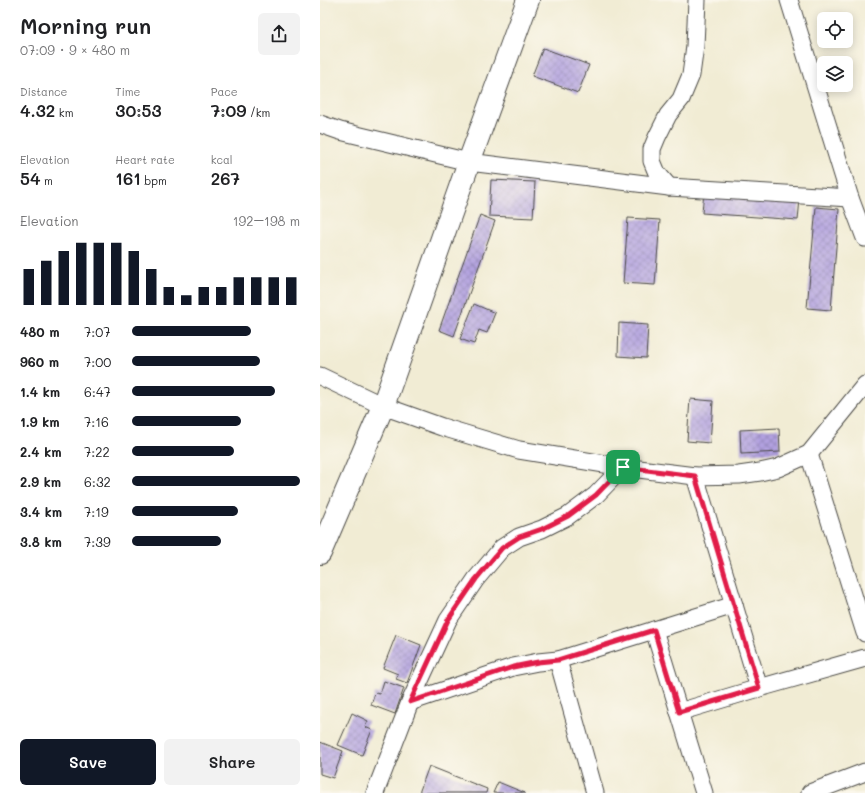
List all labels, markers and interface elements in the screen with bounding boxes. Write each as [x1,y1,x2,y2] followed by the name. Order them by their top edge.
[20,11,151,40] text: Morning run
[817,12,853,92] map controls
[817,12,853,48] button: locate
[258,13,300,55] button: share
[20,41,130,58] text: 07:09 · 9 × 480 m
[817,56,853,92] button: layers
[20,84,67,99] text: Distance
[115,84,140,99] text: Time
[211,84,238,99] text: Pace
[20,99,55,121] text: 4.32
[115,99,162,121] text: 30:53
[211,99,246,121] text: 7:09
[55,105,73,120] text: km
[246,105,270,120] text: /km
[20,152,69,167] text: Elevation
[115,152,175,167] text: Heart rate
[211,152,233,167] text: kcal
[20,167,40,189] text: 54
[115,167,141,189] text: 161
[211,167,240,189] text: 267
[40,173,53,188] text: m
[141,173,167,188] text: bpm
[20,212,78,229] text: Elevation
[233,212,300,229] text: 192–198 m
[20,323,60,340] text: 480 m
[84,323,111,340] text: 7:07
[20,353,59,370] text: 960 m
[84,353,111,370] text: 7:00
[20,383,60,400] text: 1.4 km
[84,383,111,400] text: 6:47
[20,413,60,430] text: 1.9 km
[84,413,109,430] text: 7:16
[20,443,62,460] text: 2.4 km
[84,443,110,460] text: 7:22
[606,450,640,484] pin
[612,456,634,478] icon: arrive
[20,473,61,490] text: 2.9 km
[84,473,111,490] text: 6:32
[20,503,62,520] text: 3.4 km
[84,503,109,520] text: 7:19
[20,533,62,550] text: 3.8 km
[84,533,111,550] text: 7:39
[20,739,156,785] button: Save
[164,739,300,785] button: Share

